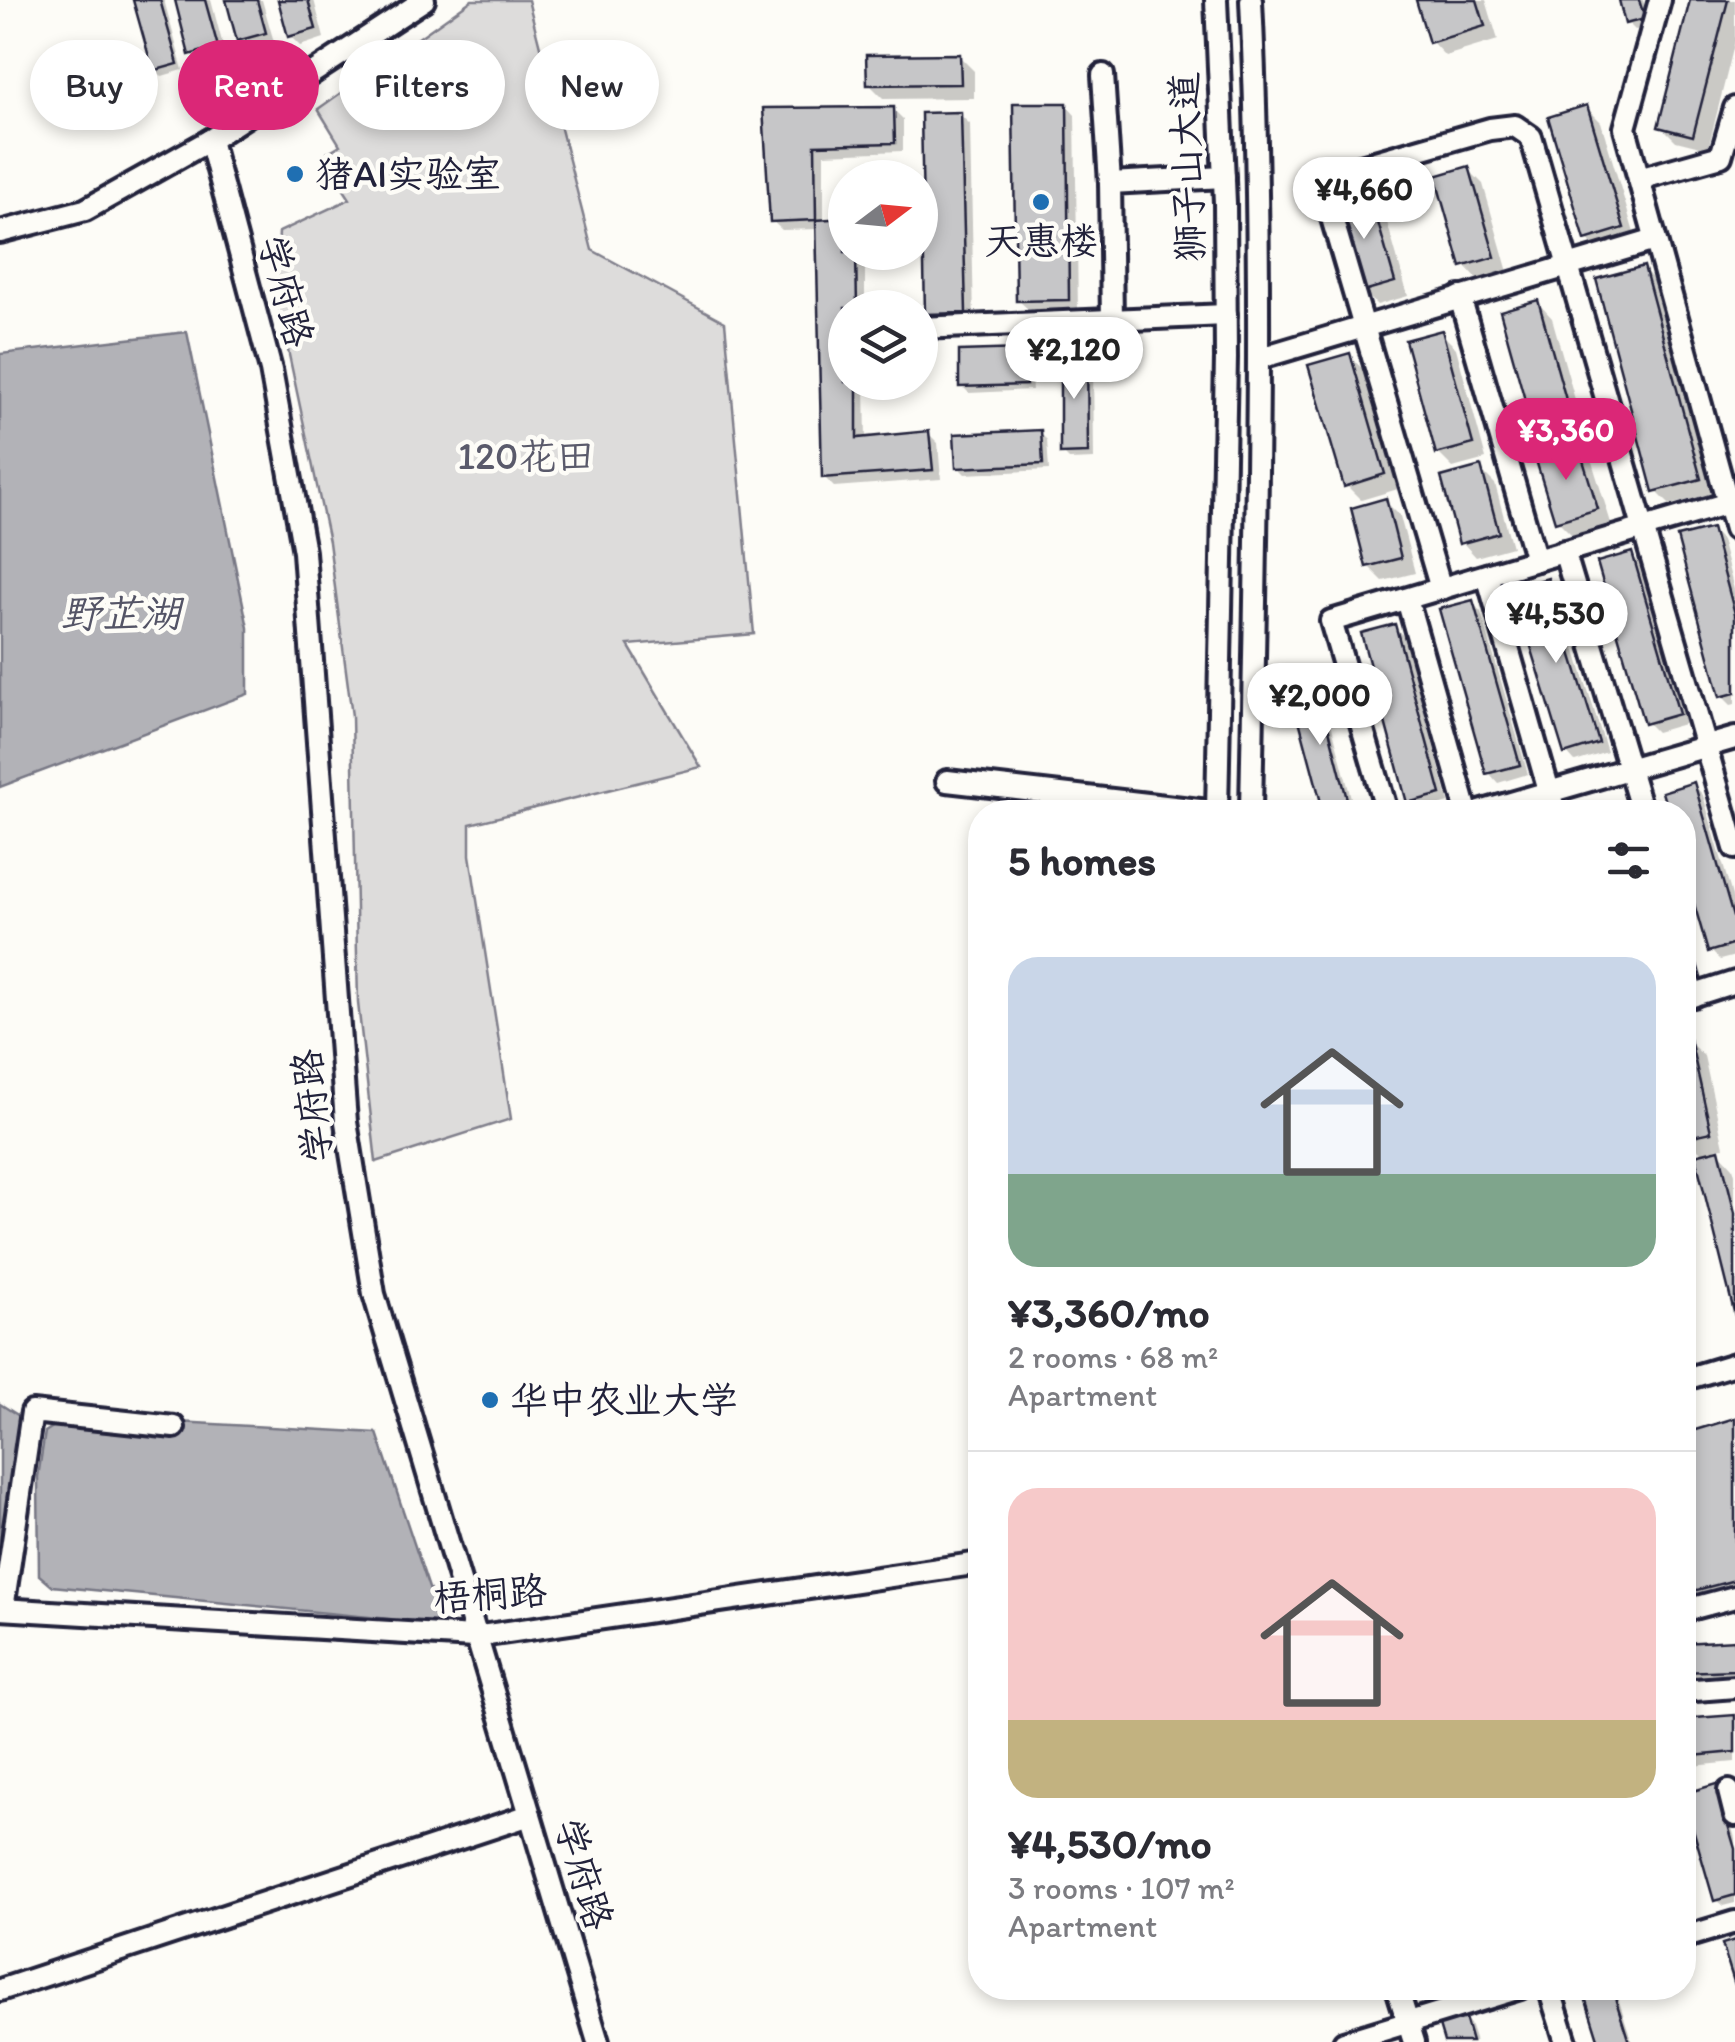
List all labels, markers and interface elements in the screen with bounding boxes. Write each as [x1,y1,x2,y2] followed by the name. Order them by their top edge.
[30,40,158,130] chip: Buy
[178,40,319,130] chip: Rent
[339,40,505,130] chip: Filters
[525,40,659,130] chip: New
[1161,71,1213,263] street label: 狮子山大道
[315,151,501,197] place label: 猪AI实验室
[1283,157,1445,242] pin: ¥4,660
[828,160,938,270] north arrow
[828,160,938,400] map controls
[284,163,306,185] marker: 猪AI实验室
[1315,170,1413,208] text: ¥4,660
[1030,191,1052,213] marker: 天惠楼
[984,218,1098,264] place label: 天惠楼
[249,230,323,352] street label: 学府路
[828,290,938,400] button: layers
[993,317,1155,402] pin: ¥2,120
[1027,330,1121,368] text: ¥2,120
[1485,398,1647,483] pin: ¥3,360
[1517,411,1615,449] text: ¥3,360
[457,433,595,479] park label: 120花田
[1475,581,1637,666] pin: ¥4,530
[61,589,185,637] water label: 野芷湖
[1507,594,1605,632] text: ¥4,530
[1239,663,1401,748] pin: ¥2,000
[1269,676,1371,714] text: ¥2,000
[1601,833,1656,888] icon: filters
[1008,835,1156,886] text: 5 homes
[1242,1022,1422,1202] icon: home
[283,1047,341,1165] street label: 学府路
[1008,1287,1210,1338] text: ¥3,360/mo
[1008,1338,1218,1376] text: 2 rooms · 68 m²
[1008,1376,1157,1414] text: Apartment
[510,1377,738,1423] place label: 华中农业大学
[479,1389,501,1411] marker: 华中农业大学
[1242,1553,1422,1733] icon: home
[432,1567,548,1621] street label: 梧桐路
[545,1813,623,1935] street label: 学府路
[1008,1818,1212,1869] text: ¥4,530/mo
[1008,1869,1235,1907] text: 3 rooms · 107 m²
[1008,1907,1157,1945] text: Apartment

